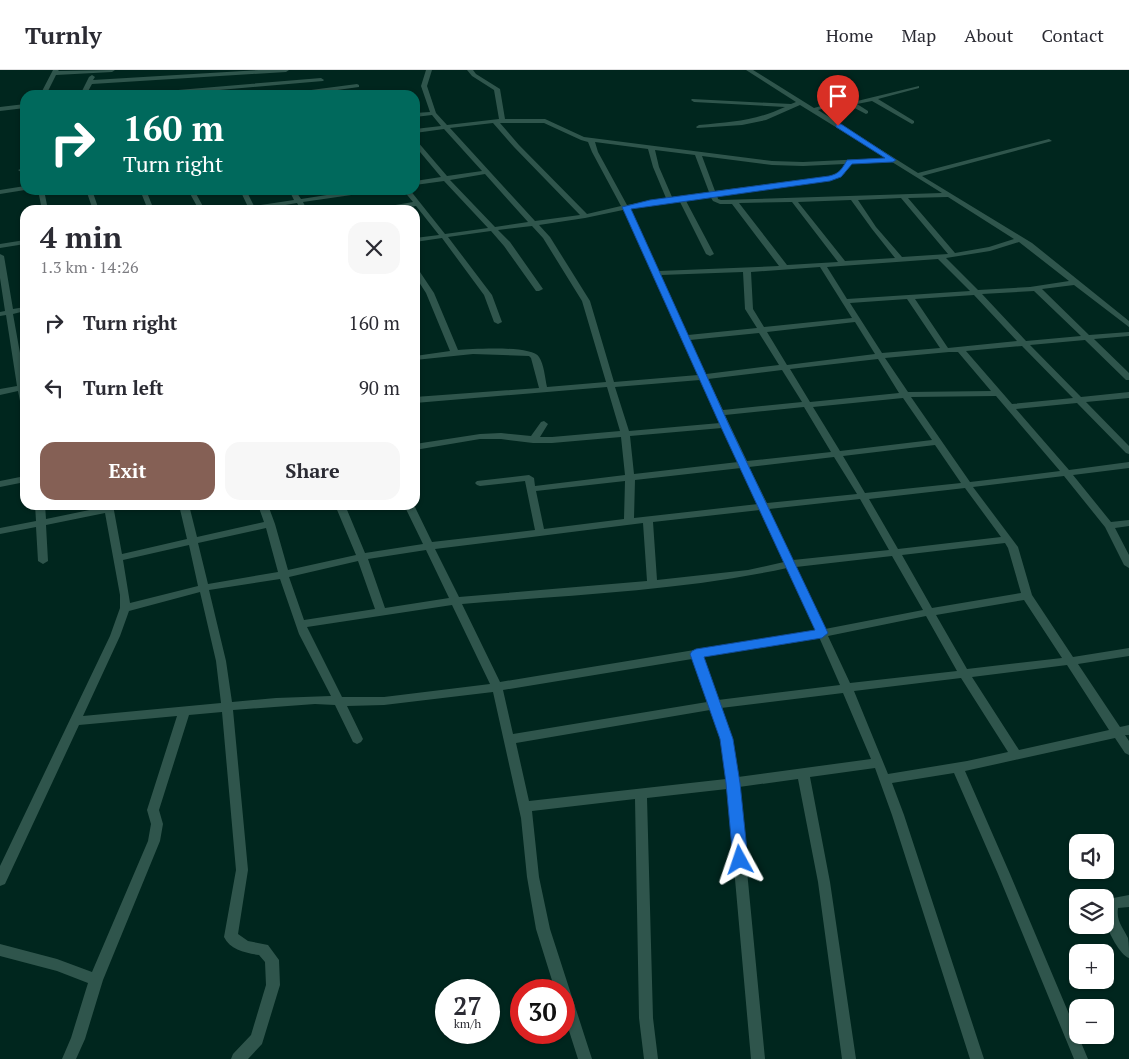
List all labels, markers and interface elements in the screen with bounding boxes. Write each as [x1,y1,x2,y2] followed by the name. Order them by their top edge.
[25,19,102,51] text: Turnly
[826,23,873,47] text: Home
[901,23,936,47] text: Map
[964,23,1013,47] text: About
[1041,23,1104,47] text: Contact
[817,75,859,126] pin
[824,82,852,110] icon: arrive
[123,105,224,151] text: 160 m
[40,110,105,175] icon: right
[123,149,223,178] text: Turn right
[40,217,122,257] text: 4 min
[348,222,400,274] button: close
[40,256,138,278] text: 1.3 km · 14:26
[40,309,68,337] icon: right
[83,310,177,335] text: Turn right
[349,310,400,335] text: 160 m
[40,374,68,402] icon: left
[83,375,164,400] text: Turn left
[359,375,400,400] text: 90 m
[40,442,215,500] button: Exit
[225,442,400,500] button: Share
[713,833,765,885] position arrow
[1069,834,1114,1044] map controls
[1069,834,1114,879] button: sound
[1069,889,1114,934] button: layers
[1069,944,1114,989] button: +
[510,979,575,1044] speed limit sign: 30
[453,989,482,1022] text: 27
[1069,999,1114,1044] button: −
[454,1016,481,1031] text: km/h

